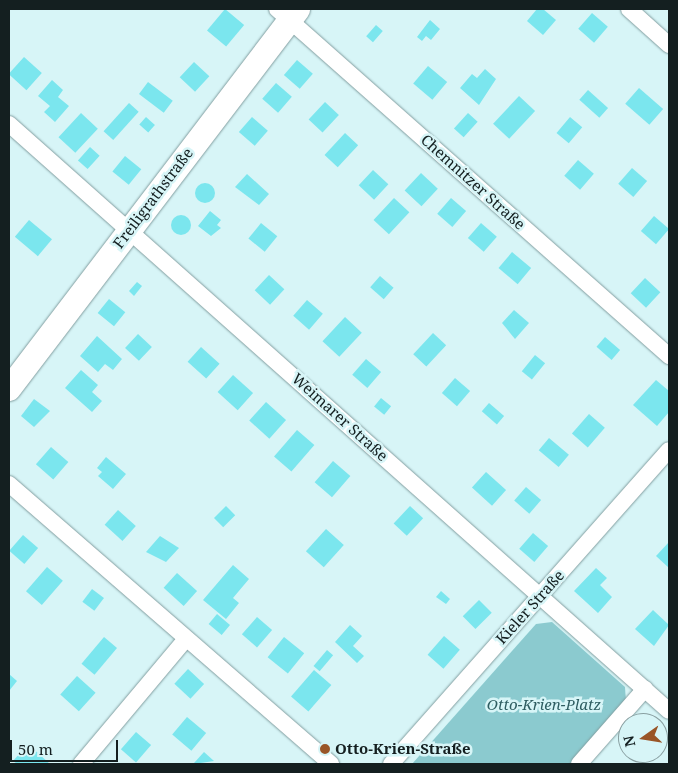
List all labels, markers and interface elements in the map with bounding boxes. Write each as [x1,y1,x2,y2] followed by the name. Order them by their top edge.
[417,131,529,233] street label: Chemnitzer Straße
[109,144,197,252] street label: Freiligrathstraße
[288,369,392,465] street label: Weimarer Straße
[492,566,568,648] street label: Kieler Straße
[487,696,601,714] park label: Otto-Krien-Platz
[618,713,668,763] north arrow
[12,730,120,762] scale bar
[618,734,639,749] text: N
[18,739,53,759] text: 50 m
[335,740,471,758] place label: Otto-Krien-Straße
[319,743,331,755] marker: Otto-Krien-Straße

